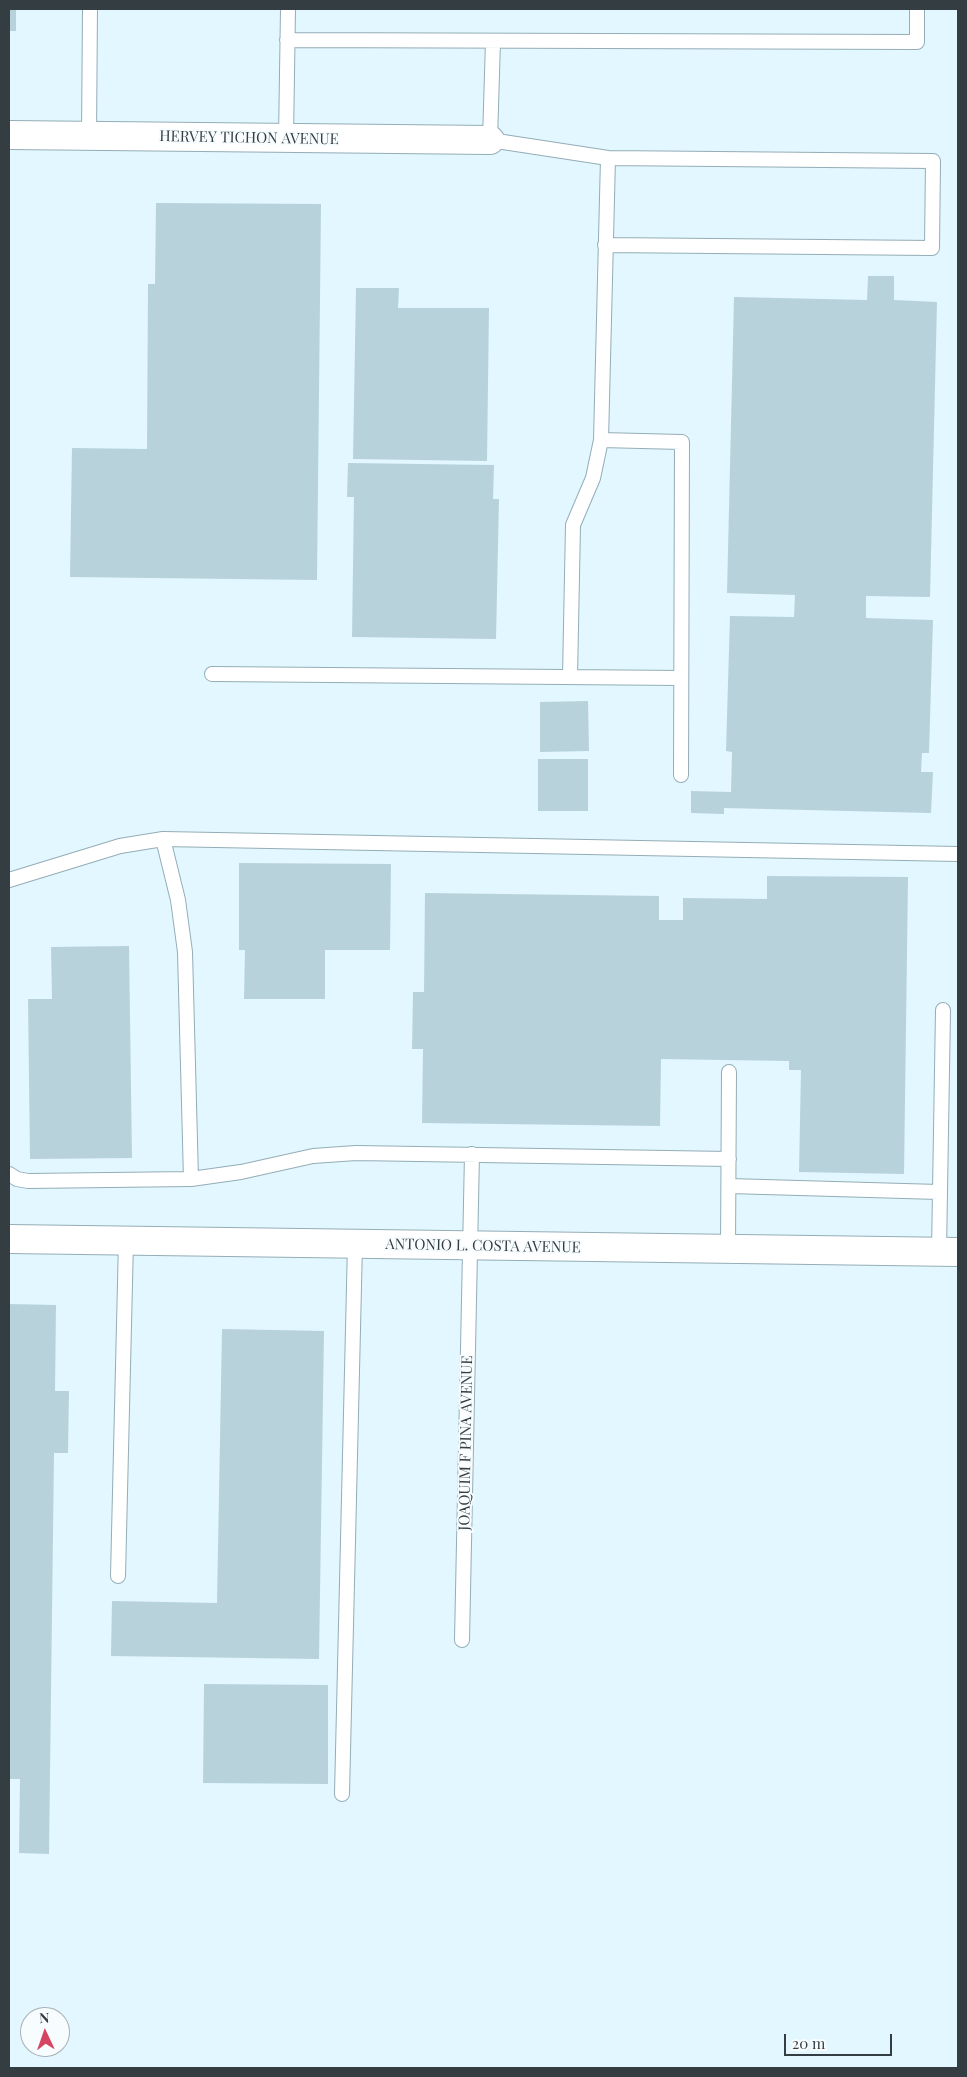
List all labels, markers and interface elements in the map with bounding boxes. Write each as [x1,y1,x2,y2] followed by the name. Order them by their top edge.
[159,127,339,149] street label: HERVEY TICHON AVENUE
[385,1235,581,1257] street label: ANTONIO L. COSTA AVENUE
[455,1355,477,1531] street label: JOAQUIM F PINA AVENUE
[20,2007,70,2057] north arrow
[39,2008,50,2027] text: N
[787,2024,894,2056] scale bar
[792,2033,825,2053] text: 20 m

